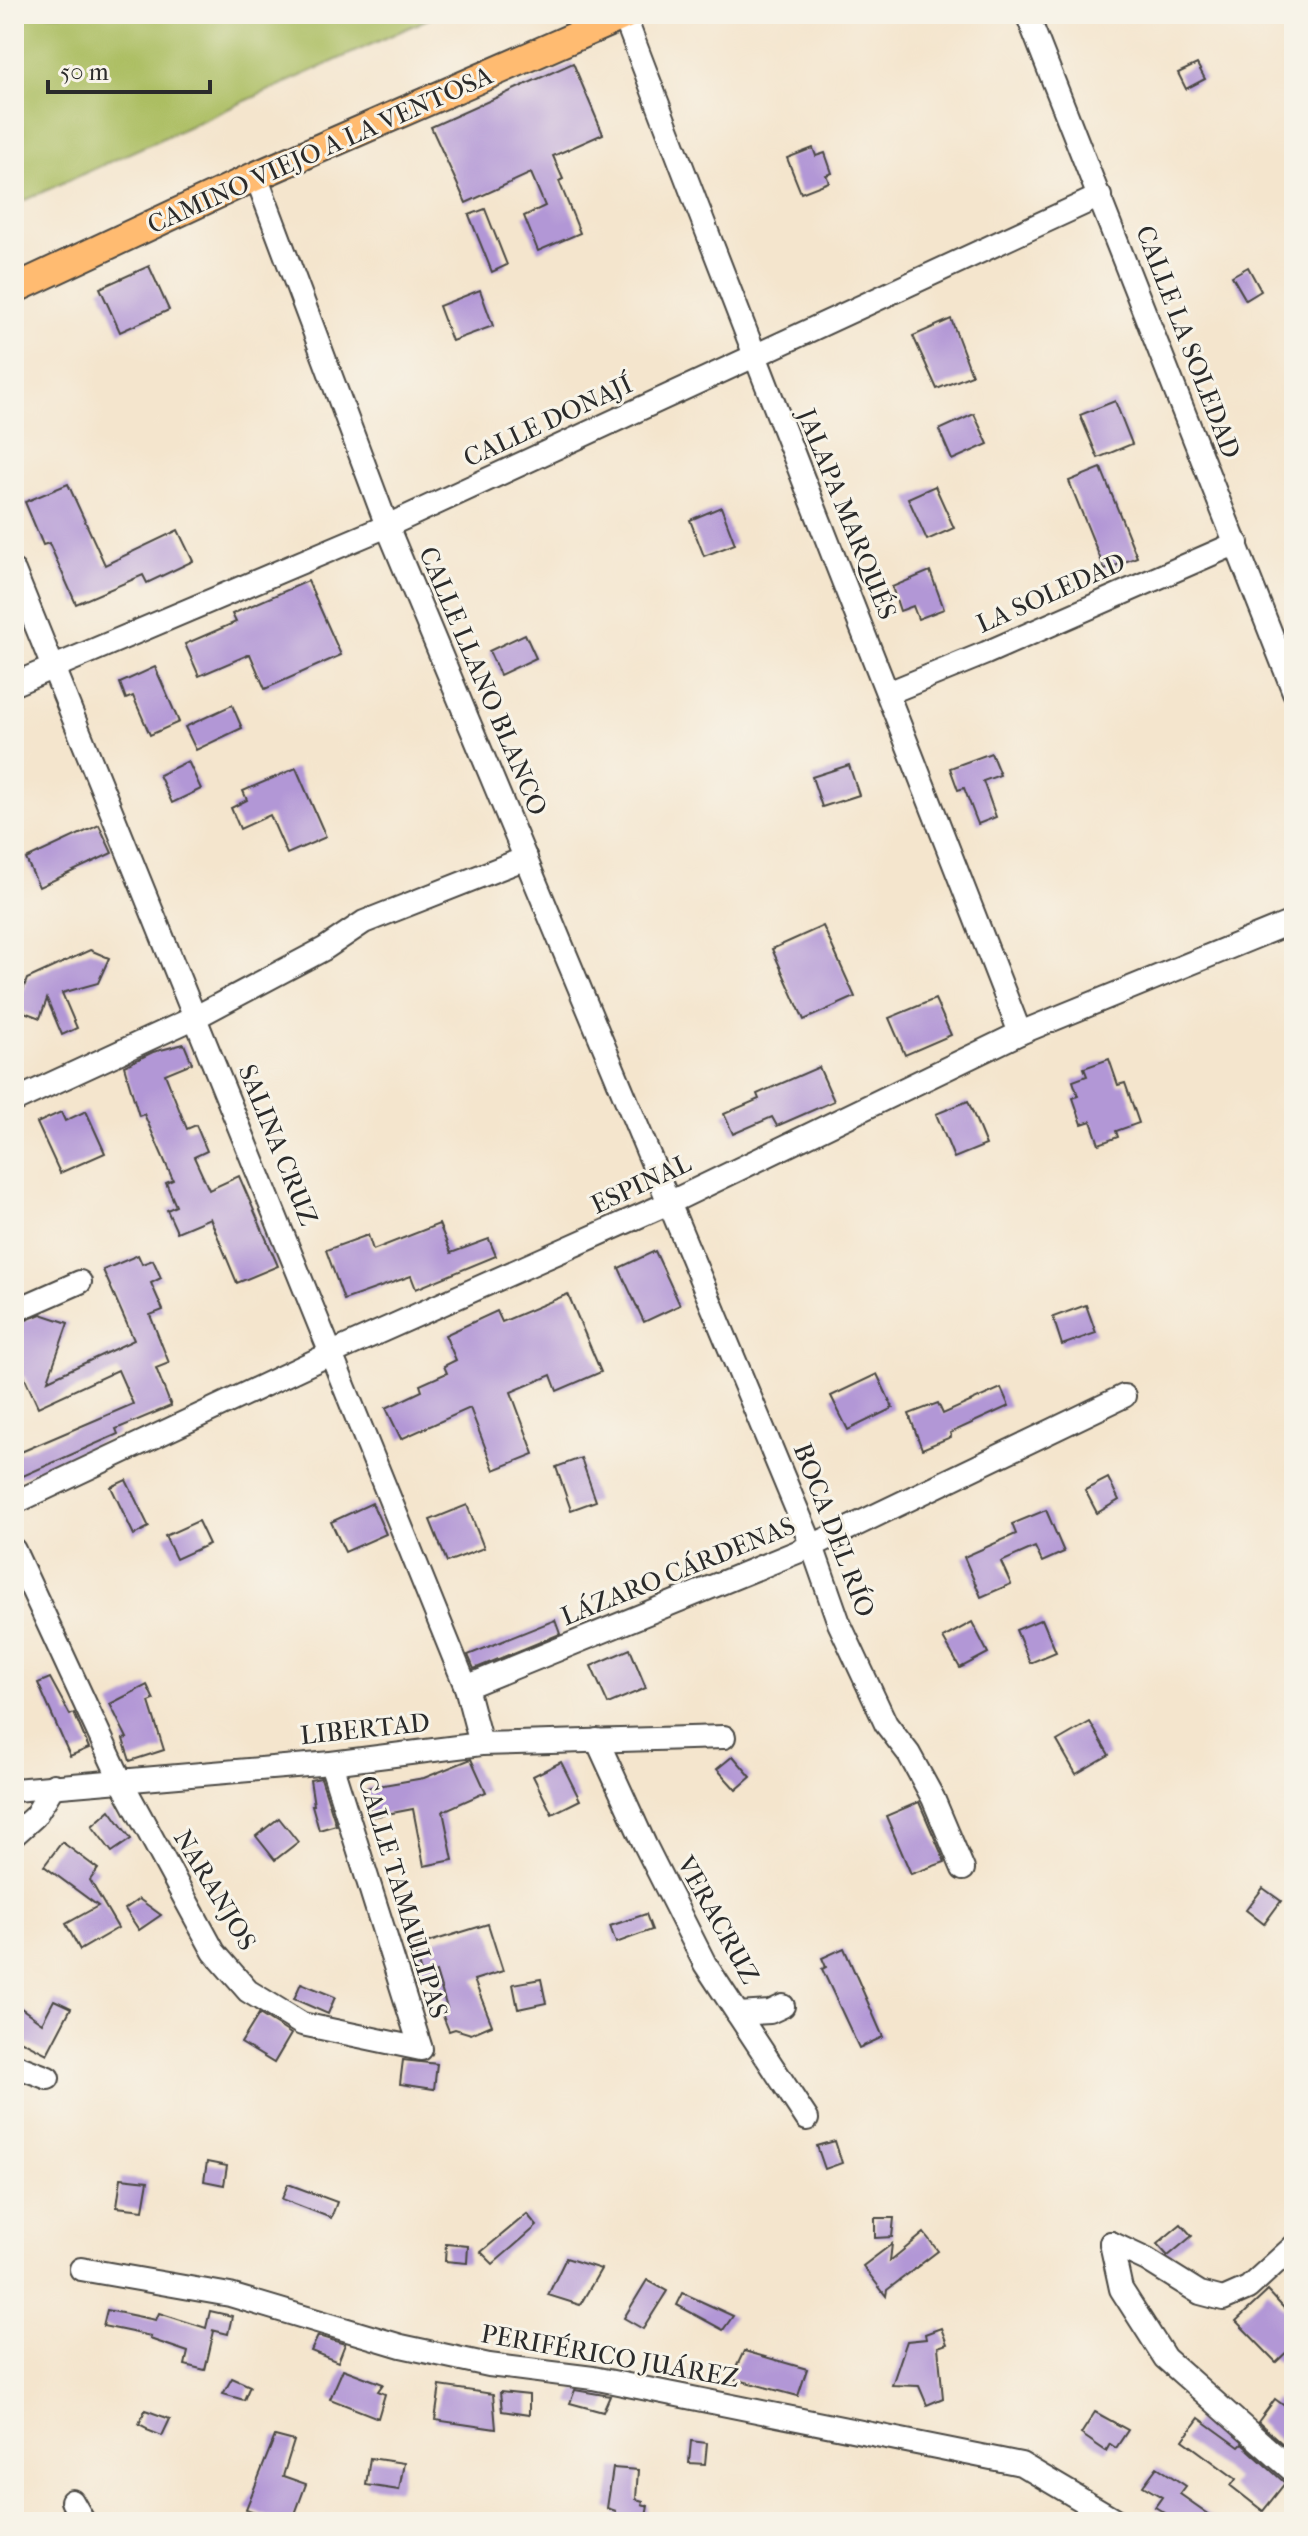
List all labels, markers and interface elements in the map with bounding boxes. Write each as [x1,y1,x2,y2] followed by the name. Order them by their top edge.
[48,44,210,94] scale bar
[60,58,109,86] text: 50 m
[143,59,498,240] street label: CAMINO VIEJO A LA VENTOSA
[1129,221,1247,463] street label: CALLE LA SOLEDAD
[458,367,638,474] street label: CALLE DONAJÍ
[790,402,904,624] street label: JALAPA MARQUÉS
[412,542,554,820] street label: CALLE LLANO BLANCO
[972,546,1130,640] street label: LA SOLEDAD
[232,1060,324,1230] street label: SALINA CRUZ
[586,1147,696,1221] street label: ESPINAL
[787,1439,882,1621] street label: BOCA DEL RÍO
[556,1509,800,1632] street label: LÁZARO CÁRDENAS
[299,1707,431,1751] street label: LIBERTAD
[351,1772,455,2022] street label: CALLE TAMAULIPAS
[167,1824,263,1956] street label: NARANJOS
[670,1850,766,1989] street label: VERACRUZ
[478,2317,742,2394] street label: PERIFÉRICO JUÁREZ

